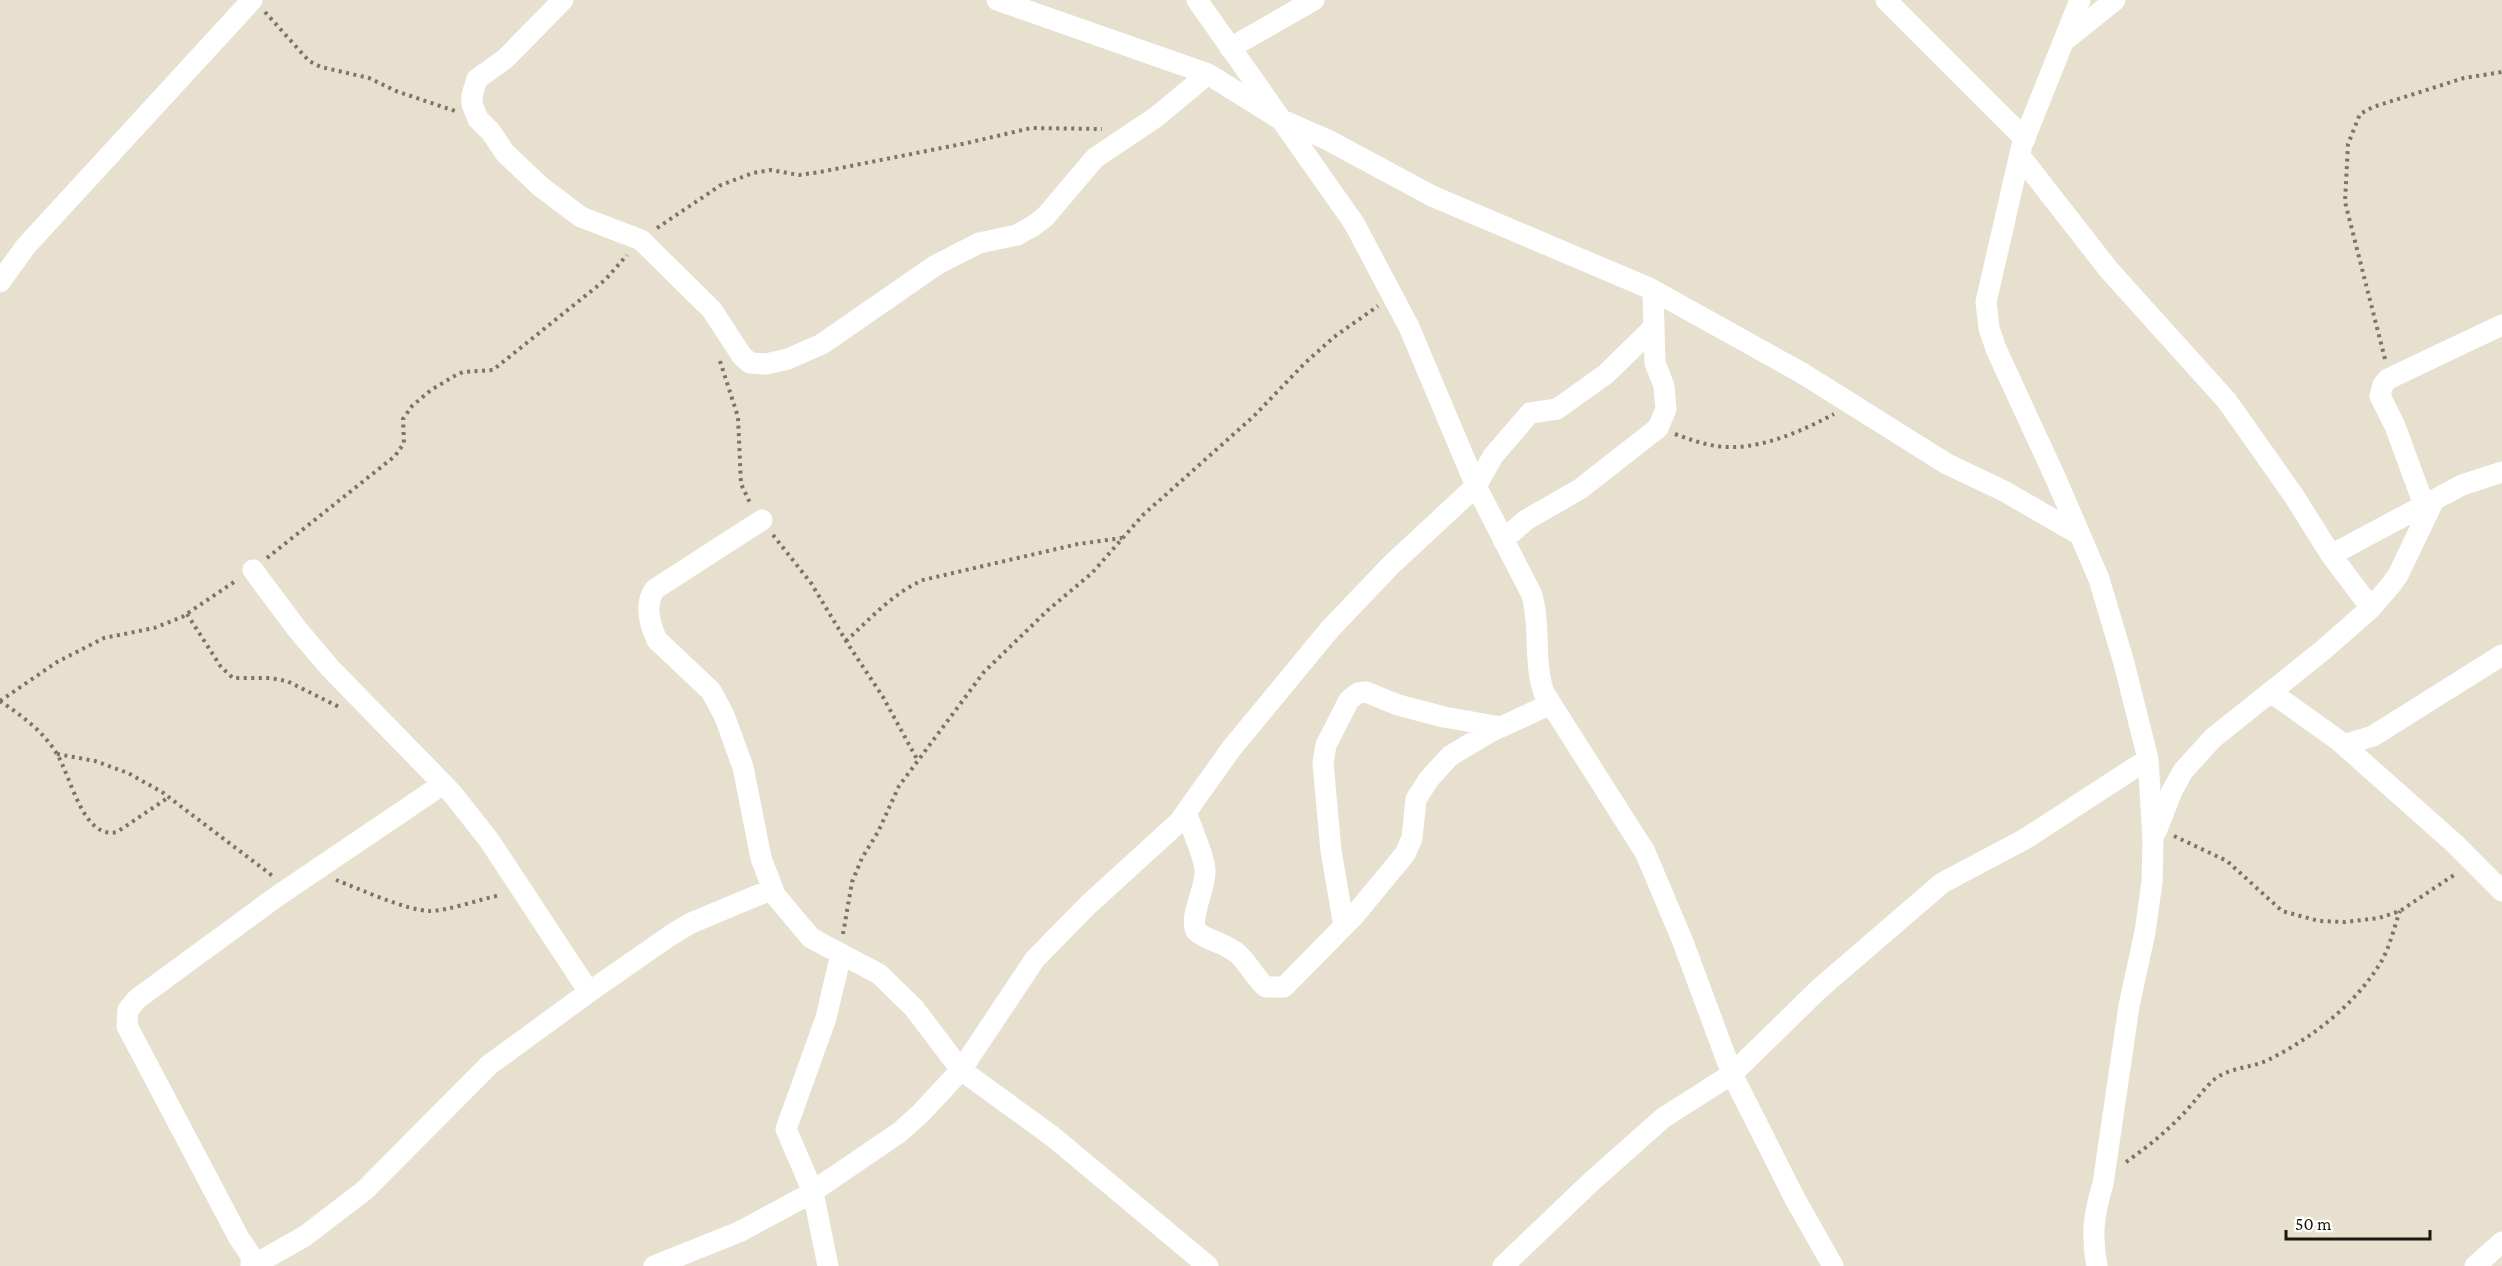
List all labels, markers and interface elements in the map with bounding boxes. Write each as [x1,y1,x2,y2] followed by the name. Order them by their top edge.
[2286,1203,2430,1241] scale bar
[2295,1214,2332,1234] text: 50 m

